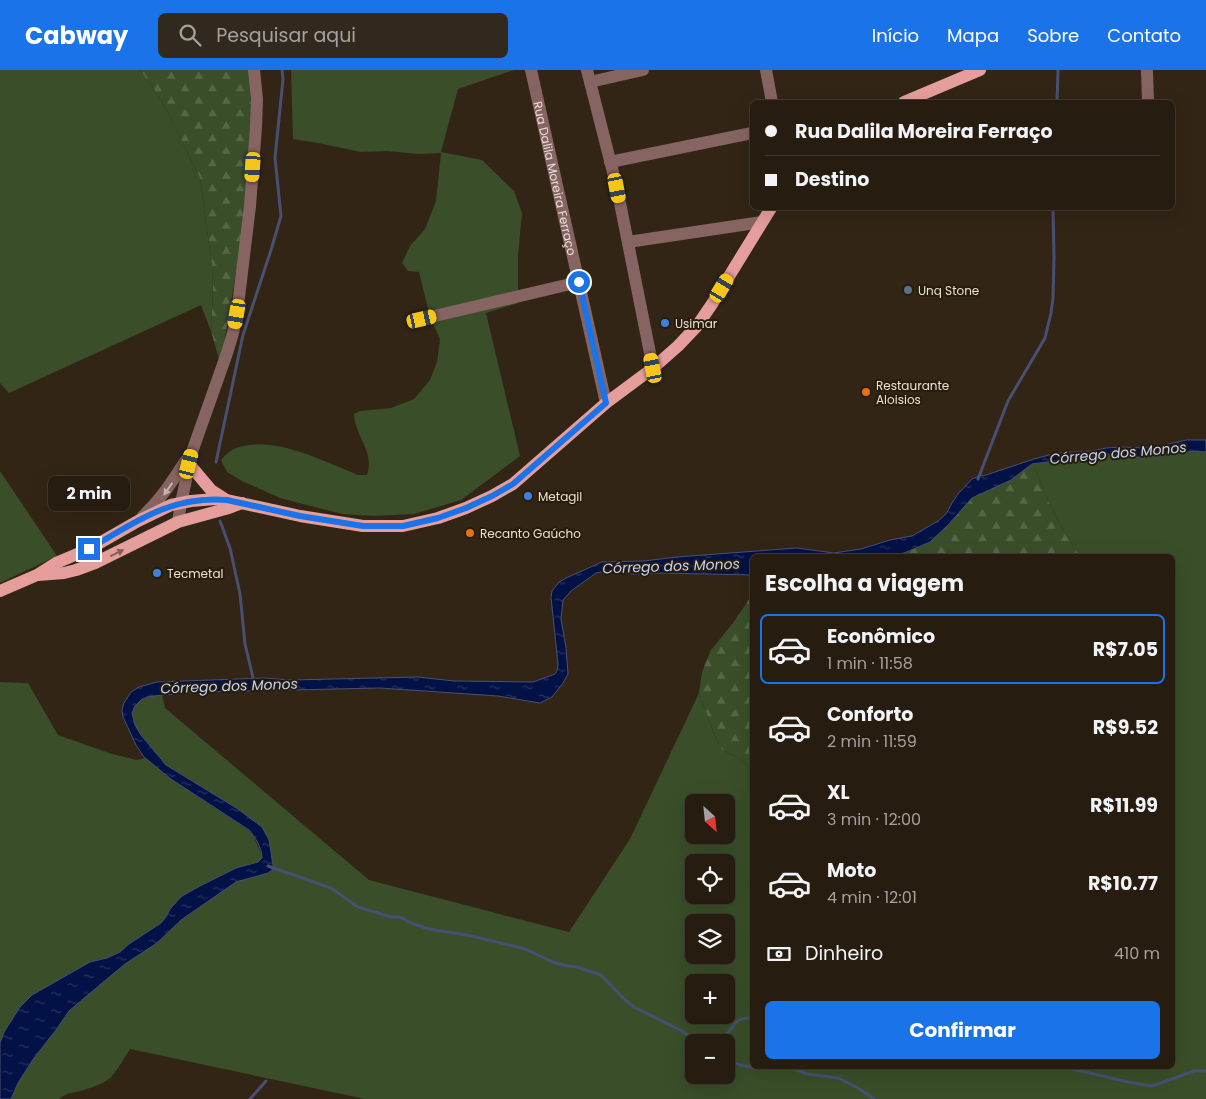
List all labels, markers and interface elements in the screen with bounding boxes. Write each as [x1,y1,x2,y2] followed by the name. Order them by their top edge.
[158,13,508,58] search box
[25,19,128,52] text: Cabway
[176,21,204,49] icon: search
[216,22,356,49] text: Pesquisar aqui
[872,23,919,48] text: Início
[947,23,999,48] text: Mapa
[1027,23,1079,48] text: Sobre
[1107,23,1181,48] text: Contato
[530,100,581,257] street label: Rua Dalila Moreira Ferraço
[795,118,1053,145] text: Rua Dalila Moreira Ferraço
[244,152,261,182] car
[795,166,869,193] text: Destino
[606,172,627,204] car
[568,271,590,293] route start
[707,271,736,305] car
[918,282,979,299] place label: Unq Stone
[902,284,914,296] marker: Unq Stone
[227,298,246,330] car
[405,308,438,330] car
[675,315,718,332] place label: Usimar
[659,317,671,329] marker: Usimar
[642,352,663,384] car
[876,377,949,408] place label: Restaurante Aloisios
[860,386,872,398] marker: Restaurante Aloisios
[1049,437,1187,469] water label: Córrego dos Monos
[178,448,199,480] car
[48,476,130,512] callout: 2 min
[67,482,111,505] text: 2 min
[163,482,173,495] one-way arrow
[538,488,582,505] place label: Metagil
[522,490,534,502] marker: Metagil
[480,525,581,542] place label: Recanto Gaúcho
[464,527,476,539] marker: Recanto Gaúcho
[78,538,100,560] route end
[110,549,124,557] one-way arrow
[602,554,740,578] water label: Córrego dos Monos
[167,565,223,582] place label: Tecmetal
[151,567,163,579] marker: Tecmetal
[765,568,964,599] text: Escolha a viagem
[827,623,935,650] text: Econômico
[767,627,812,672] icon: car
[1093,636,1158,663] text: R$7.05
[827,652,913,675] text: 1 min · 11:58
[160,674,298,698] water label: Córrego dos Monos
[827,701,913,728] text: Conforto
[767,705,812,750] icon: car
[1093,714,1158,741] text: R$9.52
[827,730,917,753] text: 2 min · 11:59
[827,779,850,806] text: XL
[767,783,812,828] icon: car
[1090,792,1158,819] text: R$11.99
[685,794,735,844] north arrow
[685,794,735,1084] map controls
[827,808,921,831] text: 3 min · 12:00
[685,854,735,904] button: locate
[827,857,876,884] text: Moto
[767,861,812,906] icon: car
[1088,870,1158,897] text: R$10.77
[827,886,917,909] text: 4 min · 12:01
[685,914,735,964] button: layers
[765,940,793,968] icon: cash
[805,940,883,967] text: Dinheiro
[1114,942,1160,965] text: 410 m
[685,974,735,1024] button: +
[765,1001,1160,1059] button: Confirmar
[685,1034,735,1084] button: −

